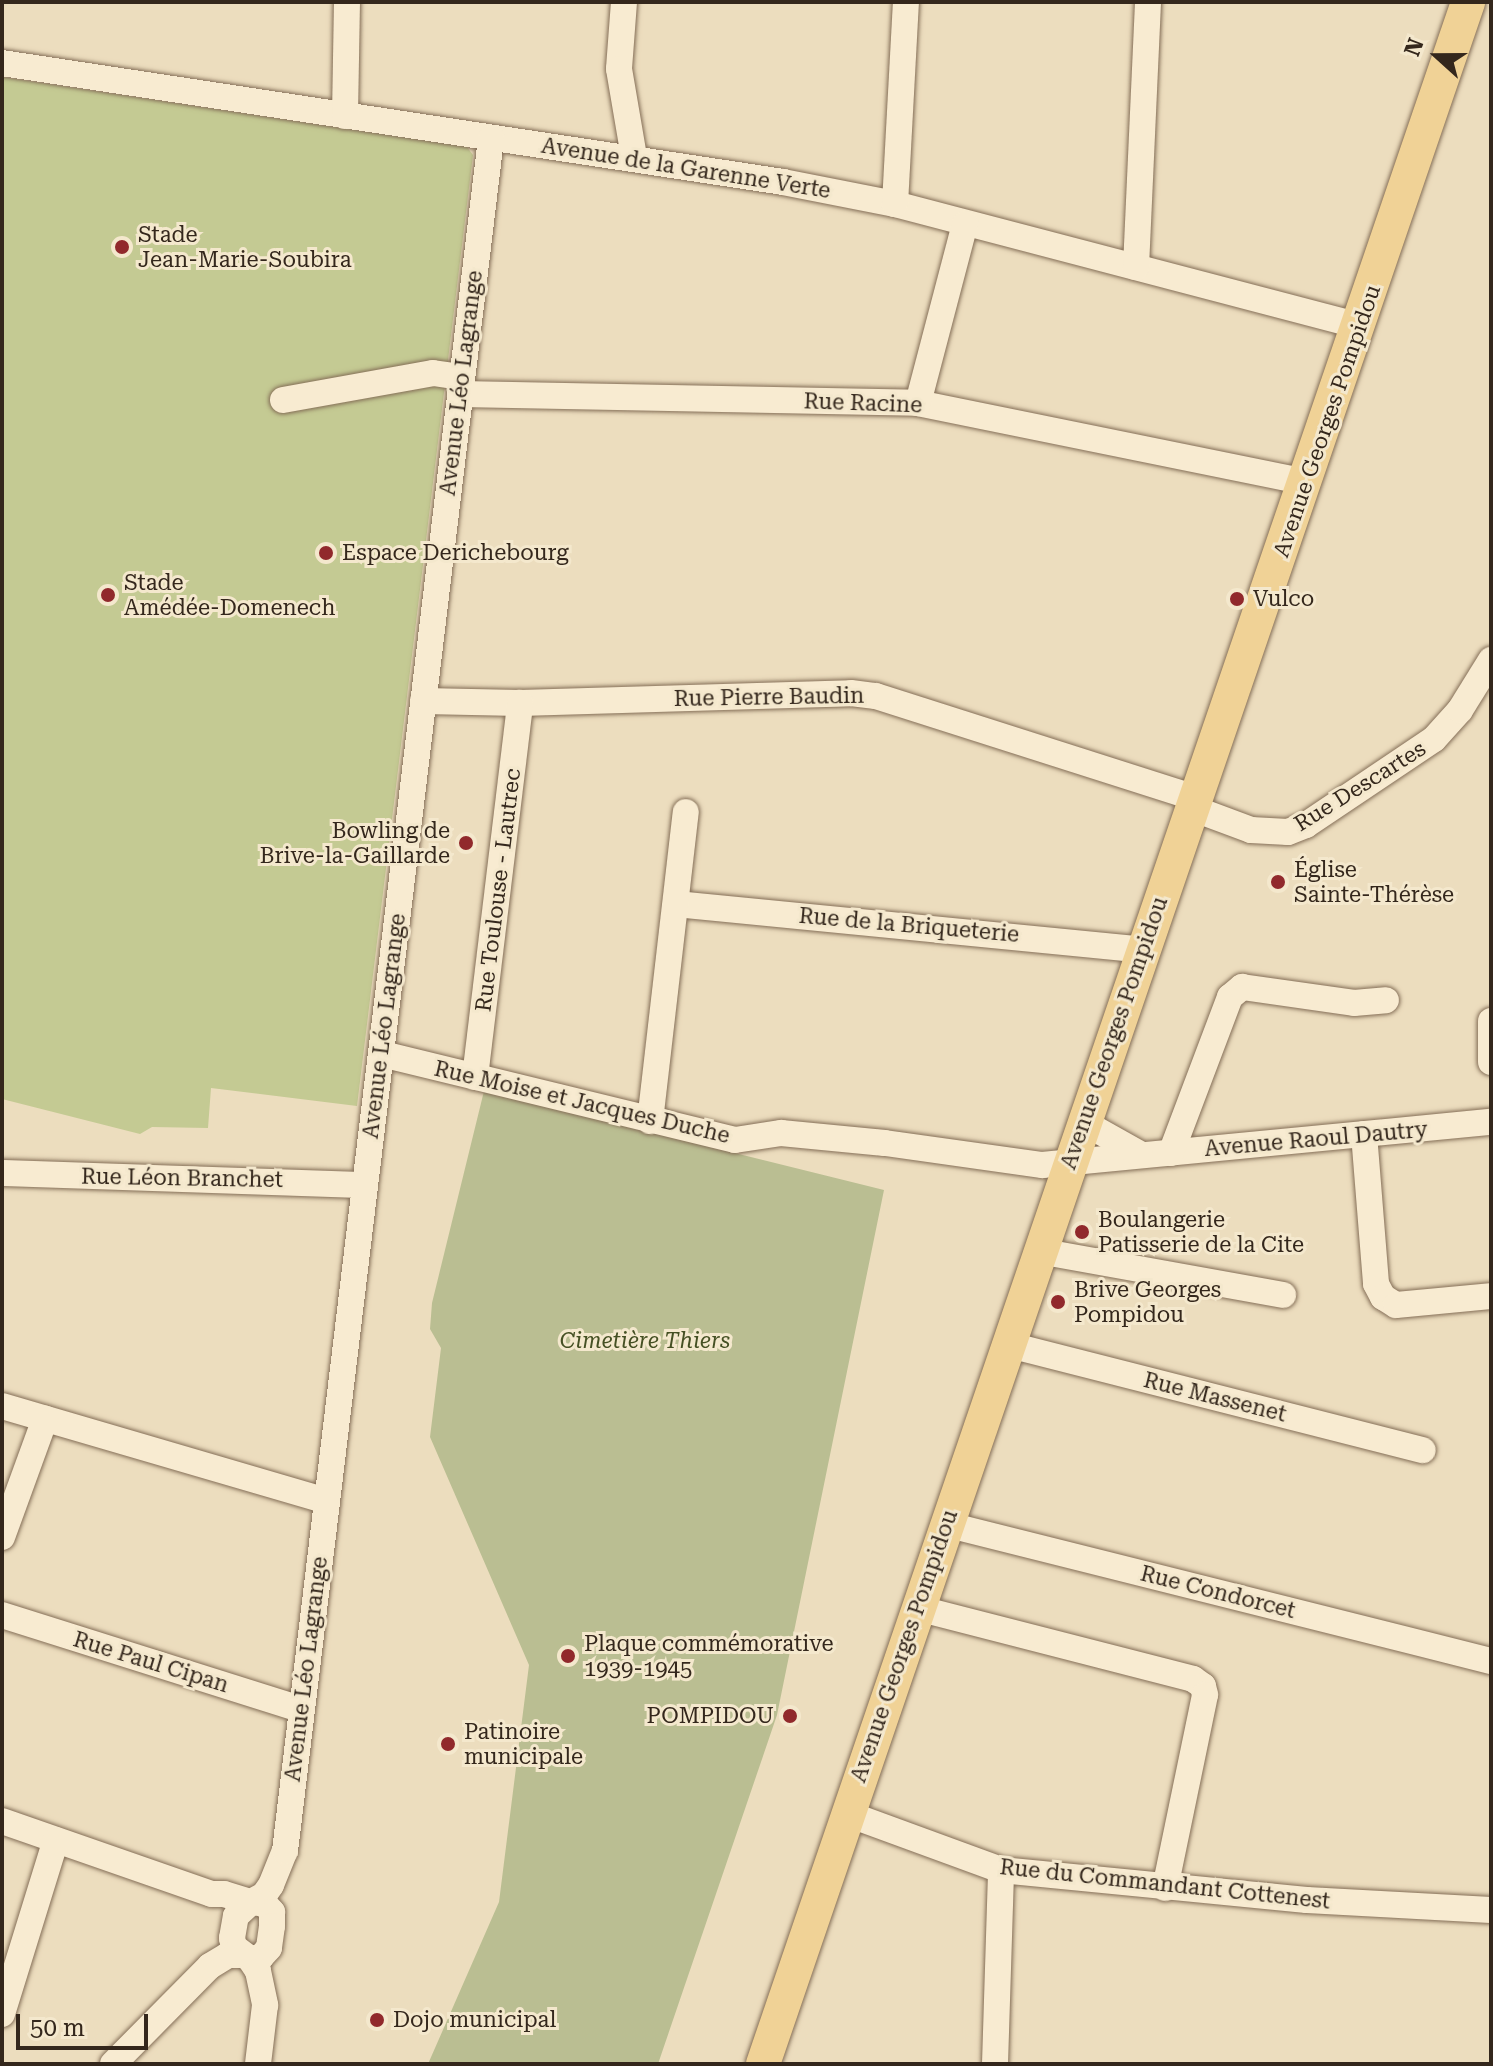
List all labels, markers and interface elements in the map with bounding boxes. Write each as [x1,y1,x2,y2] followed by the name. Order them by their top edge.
[1397,16,1477,96] north arrow
[1399,35,1429,60] text: N
[540,132,832,204] street label: Avenue de la Garenne Verte
[138,221,352,272] place label: Stade Jean-Marie-Soubira
[113,238,131,256] marker: Stade Jean-Marie-Soubira
[434,269,488,497] street label: Avenue Léo Lagrange
[1268,281,1386,561] street label: Avenue Georges Pompidou
[803,388,923,418] street label: Rue Racine
[342,540,569,566] place label: Espace Derichebourg
[317,544,335,562] marker: Espace Derichebourg
[124,569,335,620] place label: Stade Amédée-Domenech
[99,586,117,604] marker: Stade Amédée-Domenech
[1253,586,1314,612] place label: Vulco
[1228,590,1246,608] marker: Vulco
[674,682,864,712] street label: Rue Pierre Baudin
[1289,735,1431,837] street label: Rue Descartes
[470,767,526,1013] street label: Rue Toulouse - Lautrec
[260,817,450,868] place label: Bowling de Brive-la-Gaillarde
[457,834,475,852] marker: Bowling de Brive-la-Gaillarde
[1294,856,1454,908] place label: Église Sainte-Thérèse
[1269,873,1287,891] marker: Église Sainte-Thérèse
[1055,893,1173,1173] street label: Avenue Georges Pompidou
[798,902,1020,948] street label: Rue de la Briqueterie
[357,912,411,1140] street label: Avenue Léo Lagrange
[432,1055,732,1149] street label: Rue Moise et Jacques Duche
[1203,1116,1429,1162] street label: Avenue Raoul Dautry
[81,1163,283,1193] street label: Rue Léon Branchet
[1098,1206,1304,1258] place label: Boulangerie Patisserie de la Cite
[1073,1223,1091,1241] marker: Boulangerie Patisserie de la Cite
[1074,1276,1221,1328] place label: Brive Georges Pompidou
[1049,1293,1067,1311] marker: Brive Georges Pompidou
[560,1328,730,1354] park label: Cimetière Thiers
[1141,1367,1289,1427] street label: Rue Massenet
[845,1506,963,1786] street label: Avenue Georges Pompidou
[279,1555,333,1783] street label: Avenue Léo Lagrange
[1138,1560,1298,1624] street label: Rue Condorcet
[70,1626,232,1698] street label: Rue Paul Cipan
[584,1630,834,1682] place label: Plaque commémorative 1939-1945
[559,1647,577,1665] marker: Plaque commémorative 1939-1945
[647,1703,774,1729] place label: POMPIDOU
[781,1707,799,1725] marker: POMPIDOU
[464,1718,583,1770] place label: Patinoire municipale
[439,1735,457,1753] marker: Patinoire municipale
[999,1854,1331,1914] street label: Rue du Commandant Cottenest
[20,1998,152,2048] scale bar
[393,2007,556,2033] place label: Dojo municipal
[368,2011,386,2029] marker: Dojo municipal
[30,2014,85,2042] text: 50 m

